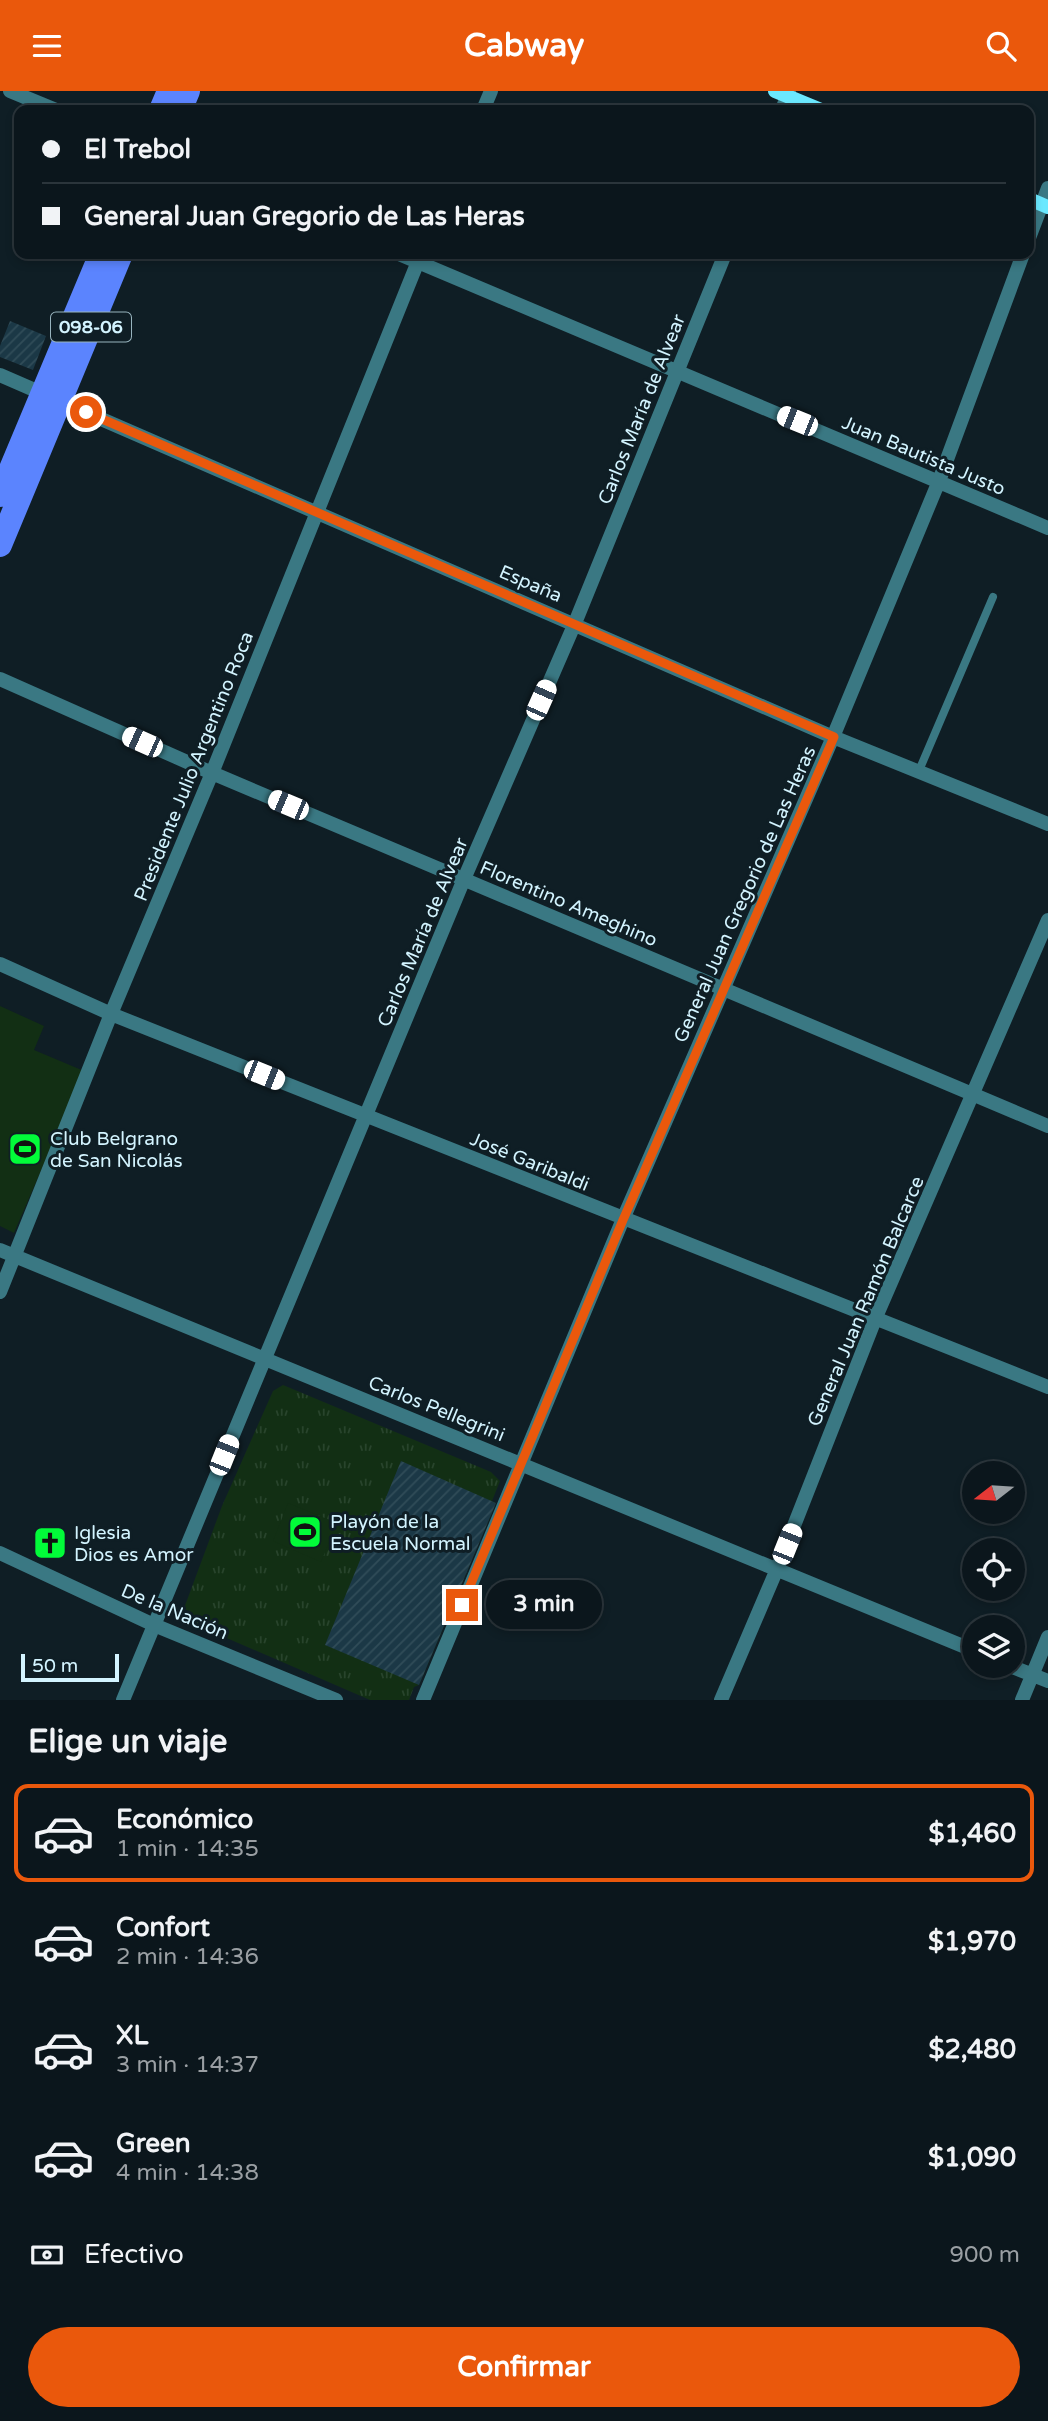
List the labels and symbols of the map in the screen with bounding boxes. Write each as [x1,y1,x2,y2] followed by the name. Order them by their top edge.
[594,310,690,508] street label: Carlos María de Alvear
[51,313,131,341] road number: 098-06
[70,396,102,428] route start
[774,403,821,439] car
[839,412,1008,500] street label: Juan Bautista Justo
[496,561,565,607] street label: España
[130,628,258,904] street label: Presidente Julio Argentino Roca
[523,677,560,723] car
[119,724,166,760] car
[669,743,820,1046] street label: General Juan Gregorio de Las Heras
[265,787,312,823] car
[373,834,473,1030] street label: Carlos María de Alvear
[477,857,661,951] street label: Florentino Ameghino
[241,1057,288,1093] car
[50,1128,183,1172] place label: Club Belgrano de San Nicolás
[467,1128,592,1196] street label: José Garibaldi
[6,1130,44,1168] sports icon: Club Belgrano de San Nicolás
[803,1173,929,1430] street label: General Juan Ramón Balcarce
[365,1372,508,1446] street label: Carlos Pellegrini
[207,1432,242,1478] car
[962,1461,1026,1524] north arrow
[330,1511,471,1555] place label: Playón de la Escuela Normal
[286,1513,324,1551] sports icon: Playón de la Escuela Normal
[770,1521,805,1567] car
[74,1522,194,1566] place label: Iglesia Dios es Amor
[31,1524,69,1562] church icon: Iglesia Dios es Amor
[118,1580,231,1644] street label: De la Nación
[486,1581,602,1629] callout: 3 min
[446,1589,478,1621] route end
[21,1651,119,1683] scale bar

